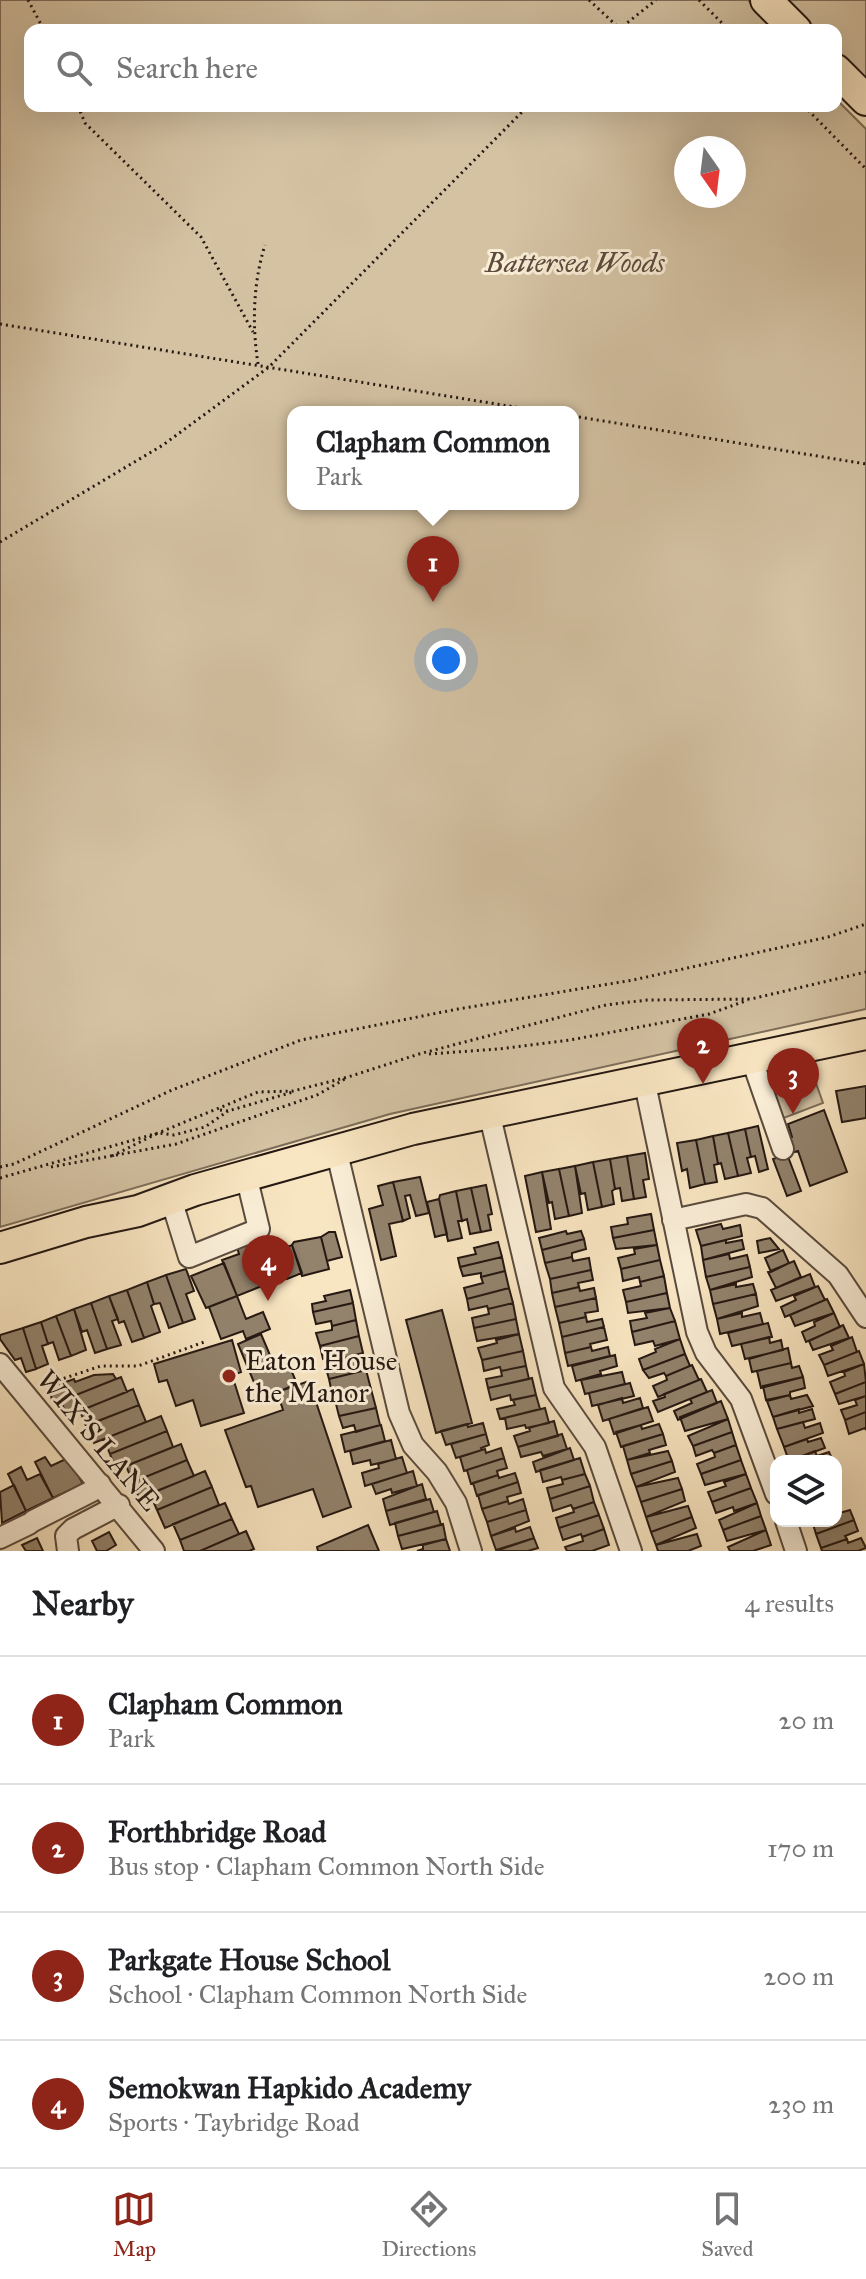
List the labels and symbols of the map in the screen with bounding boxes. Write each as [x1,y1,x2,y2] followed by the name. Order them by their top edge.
[674,136,746,208] north arrow
[483,245,666,280] park label: Battersea Woods
[407,536,459,602] pin: 1
[426,640,466,680] your location
[677,1018,729,1084] pin: 2
[767,1048,819,1114] pin: 3
[242,1235,294,1301] pin: 4
[245,1343,397,1410] place label: Eaton House the Manor
[29,1363,168,1518] street label: WIX'S LANE
[220,1367,238,1385] marker: Eaton House the Manor

